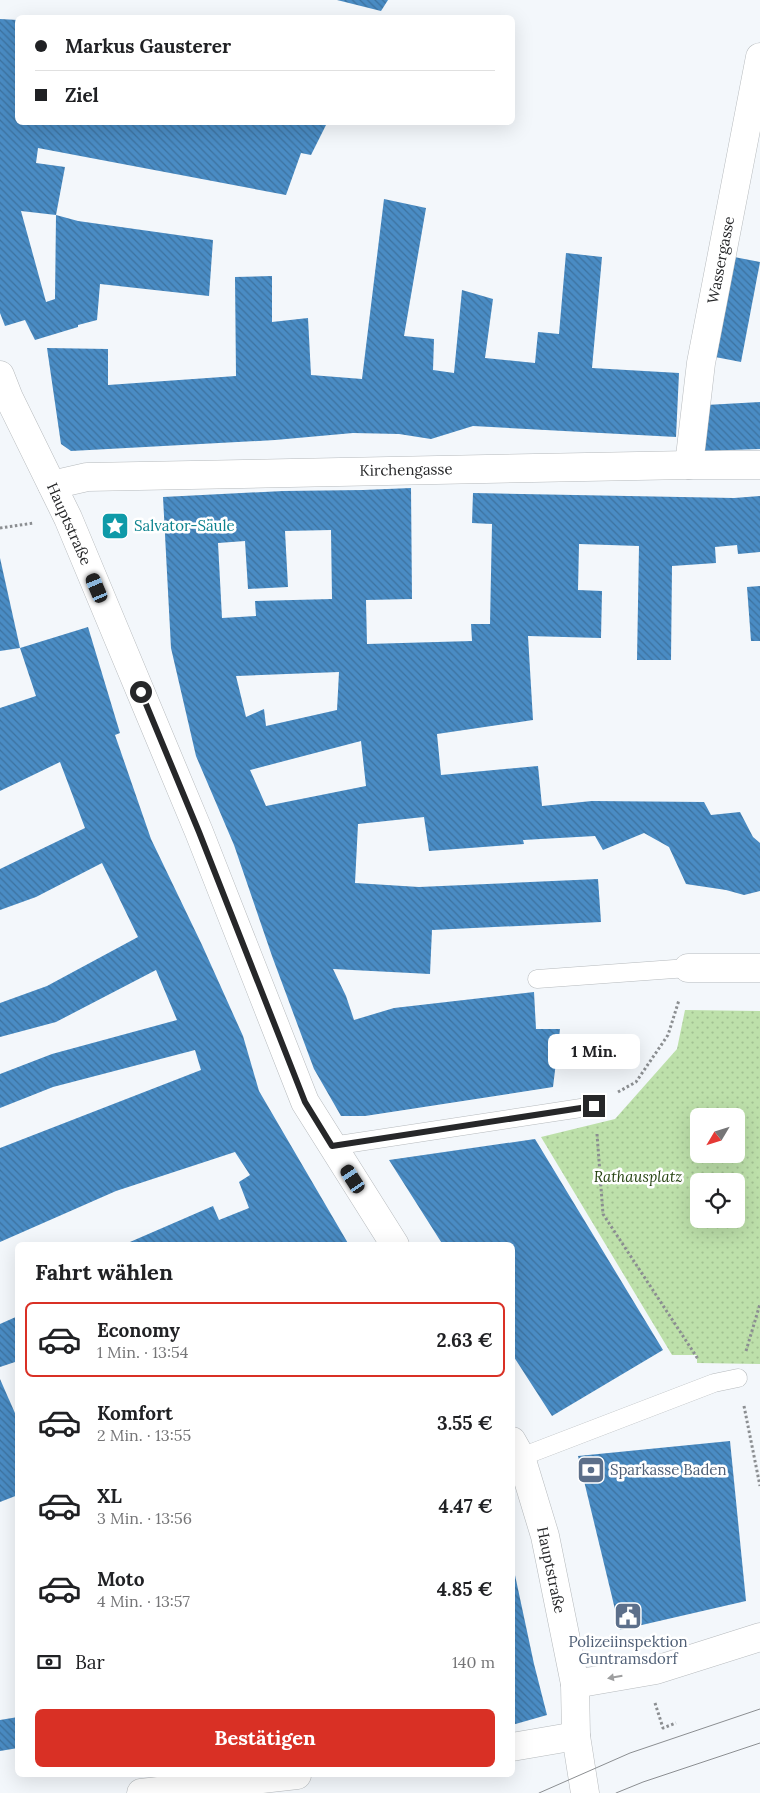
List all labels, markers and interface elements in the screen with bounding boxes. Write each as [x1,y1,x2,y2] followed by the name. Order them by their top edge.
[65,34,231,58] text: Markus Gausterer
[65,83,99,107] text: Ziel
[703,215,738,305] street label: Wassergasse
[359,459,453,480] street label: Kirchengasse
[43,480,96,568] street label: Hauptstraße
[100,511,130,541] place icon: Salvator-Säule
[134,516,235,535] place label: Salvator-Säule
[84,571,109,605] car
[130,681,152,703] route start
[548,1034,640,1068] callout: 1 Min.
[571,1041,617,1061] text: 1 Min.
[583,1095,605,1117] route end
[690,1108,745,1162] north arrow
[690,1108,745,1228] map controls
[338,1162,367,1196] car
[594,1167,682,1186] park label: Rathausplatz
[690,1173,745,1228] button: locate
[35,1258,173,1286] text: Fahrt wählen
[37,1317,82,1362] icon: car
[97,1318,180,1342] text: Economy
[437,1328,493,1352] text: 2.63 €
[97,1342,188,1362] text: 1 Min. · 13:54
[37,1400,82,1445] icon: car
[97,1401,173,1425] text: Komfort
[437,1411,493,1435] text: 3.55 €
[97,1425,191,1445] text: 2 Min. · 13:55
[576,1455,606,1485] bank icon: Sparkasse Baden
[610,1460,727,1479] place label: Sparkasse Baden
[37,1483,82,1528] icon: car
[97,1484,122,1508] text: XL
[439,1494,493,1518] text: 4.47 €
[97,1508,192,1528] text: 3 Min. · 13:56
[533,1525,570,1615] street label: Hauptstraße
[37,1566,82,1611] icon: car
[97,1567,144,1591] text: Moto
[437,1577,493,1601] text: 4.85 €
[97,1591,190,1611] text: 4 Min. · 13:57
[613,1601,643,1631] public building icon: Polizeiinspektion Guntramsdorf
[568,1632,688,1668] place label: Polizeiinspektion Guntramsdorf
[35,1648,63,1676] icon: cash
[75,1650,105,1674] text: Bar
[452,1652,495,1672] text: 140 m
[607,1674,623,1682] one-way arrow
[35,1709,495,1767] button: Bestätigen

